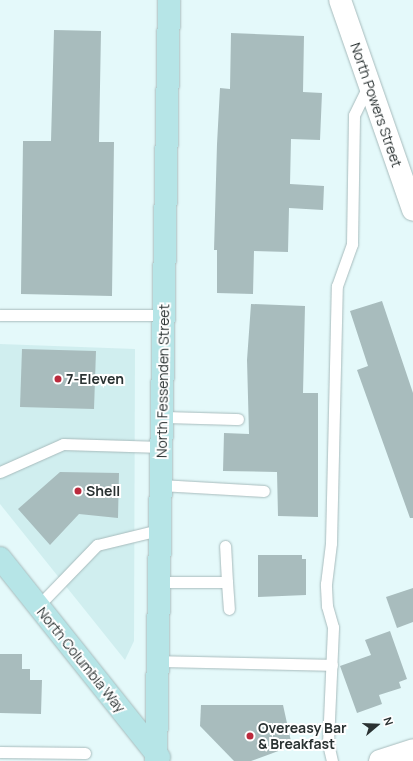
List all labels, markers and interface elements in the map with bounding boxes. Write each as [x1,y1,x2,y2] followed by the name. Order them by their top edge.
[347,40,405,170] street label: North Powers Street
[153,304,173,458] street label: North Fessenden Street
[66,371,124,387] place label: 7-Eleven
[53,374,63,384] marker: 7-Eleven
[86,483,120,499] place label: Shell
[73,486,83,496] marker: Shell
[33,604,129,716] street label: North Columbia Way
[357,705,397,745] north arrow
[380,715,397,727] text: N
[258,720,347,752] place label: Overeasy Bar & Breakfast
[245,731,255,741] marker: Overeasy Bar & Breakfast

